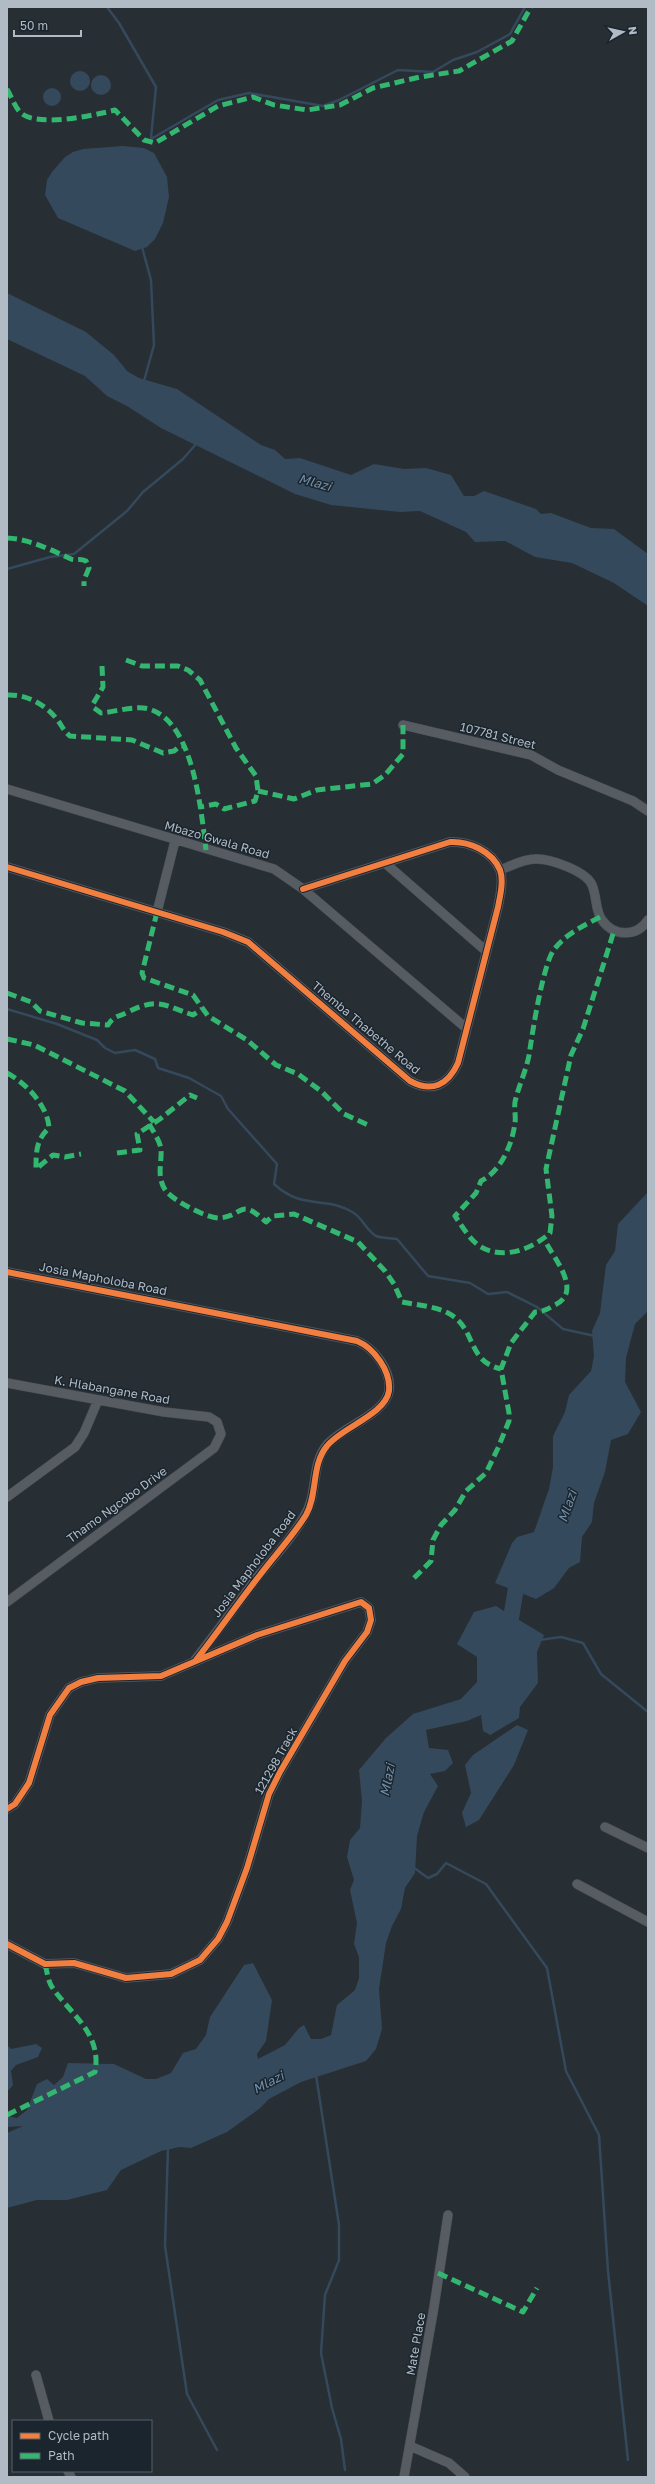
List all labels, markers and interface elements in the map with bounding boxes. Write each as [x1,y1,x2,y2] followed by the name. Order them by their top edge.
[14,12,81,38] scale bar
[603,12,643,52] north arrow
[20,18,48,33] text: 50 m
[626,25,640,36] text: N
[297,470,334,494] water label: Mlazi
[459,719,538,752] street label: 107781 Street
[163,817,271,862] street label: Mbazo Gwala Road
[309,978,424,1077] street label: Themba Thabethe Road
[38,1259,168,1298] street label: Josia Mapholoba Road
[53,1372,171,1407] street label: K. Hlabangane Road
[64,1463,170,1546] street label: Thamo Ngcobo Drive
[554,1486,580,1524] water label: Mlazi
[209,1507,299,1620] street label: Josia Mapholoba Road
[251,1725,300,1797] street label: 121298 Track
[376,1761,398,1798] water label: Mlazi
[250,2067,288,2097] water label: Mlazi
[403,2311,428,2377] street label: Mate Place
[12,2420,152,2472] legend
[48,2428,109,2443] text: Cycle path
[48,2448,75,2463] text: Path

